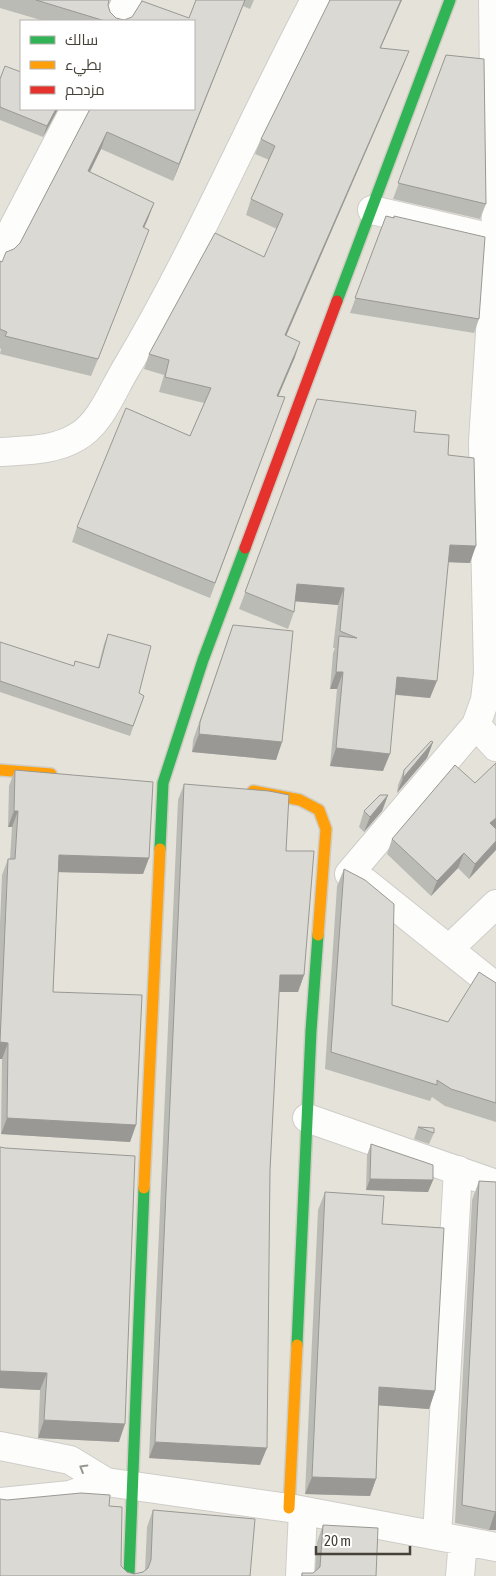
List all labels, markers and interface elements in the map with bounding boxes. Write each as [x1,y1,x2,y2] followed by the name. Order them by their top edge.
[20,20,195,110] legend
[65,31,98,48] text: سالك
[65,56,102,77] text: بطيء
[65,81,105,100] text: مزدحم
[80,1465,89,1475] one-way arrow
[316,1524,410,1556] scale bar
[324,1532,351,1549] text: 20 m

